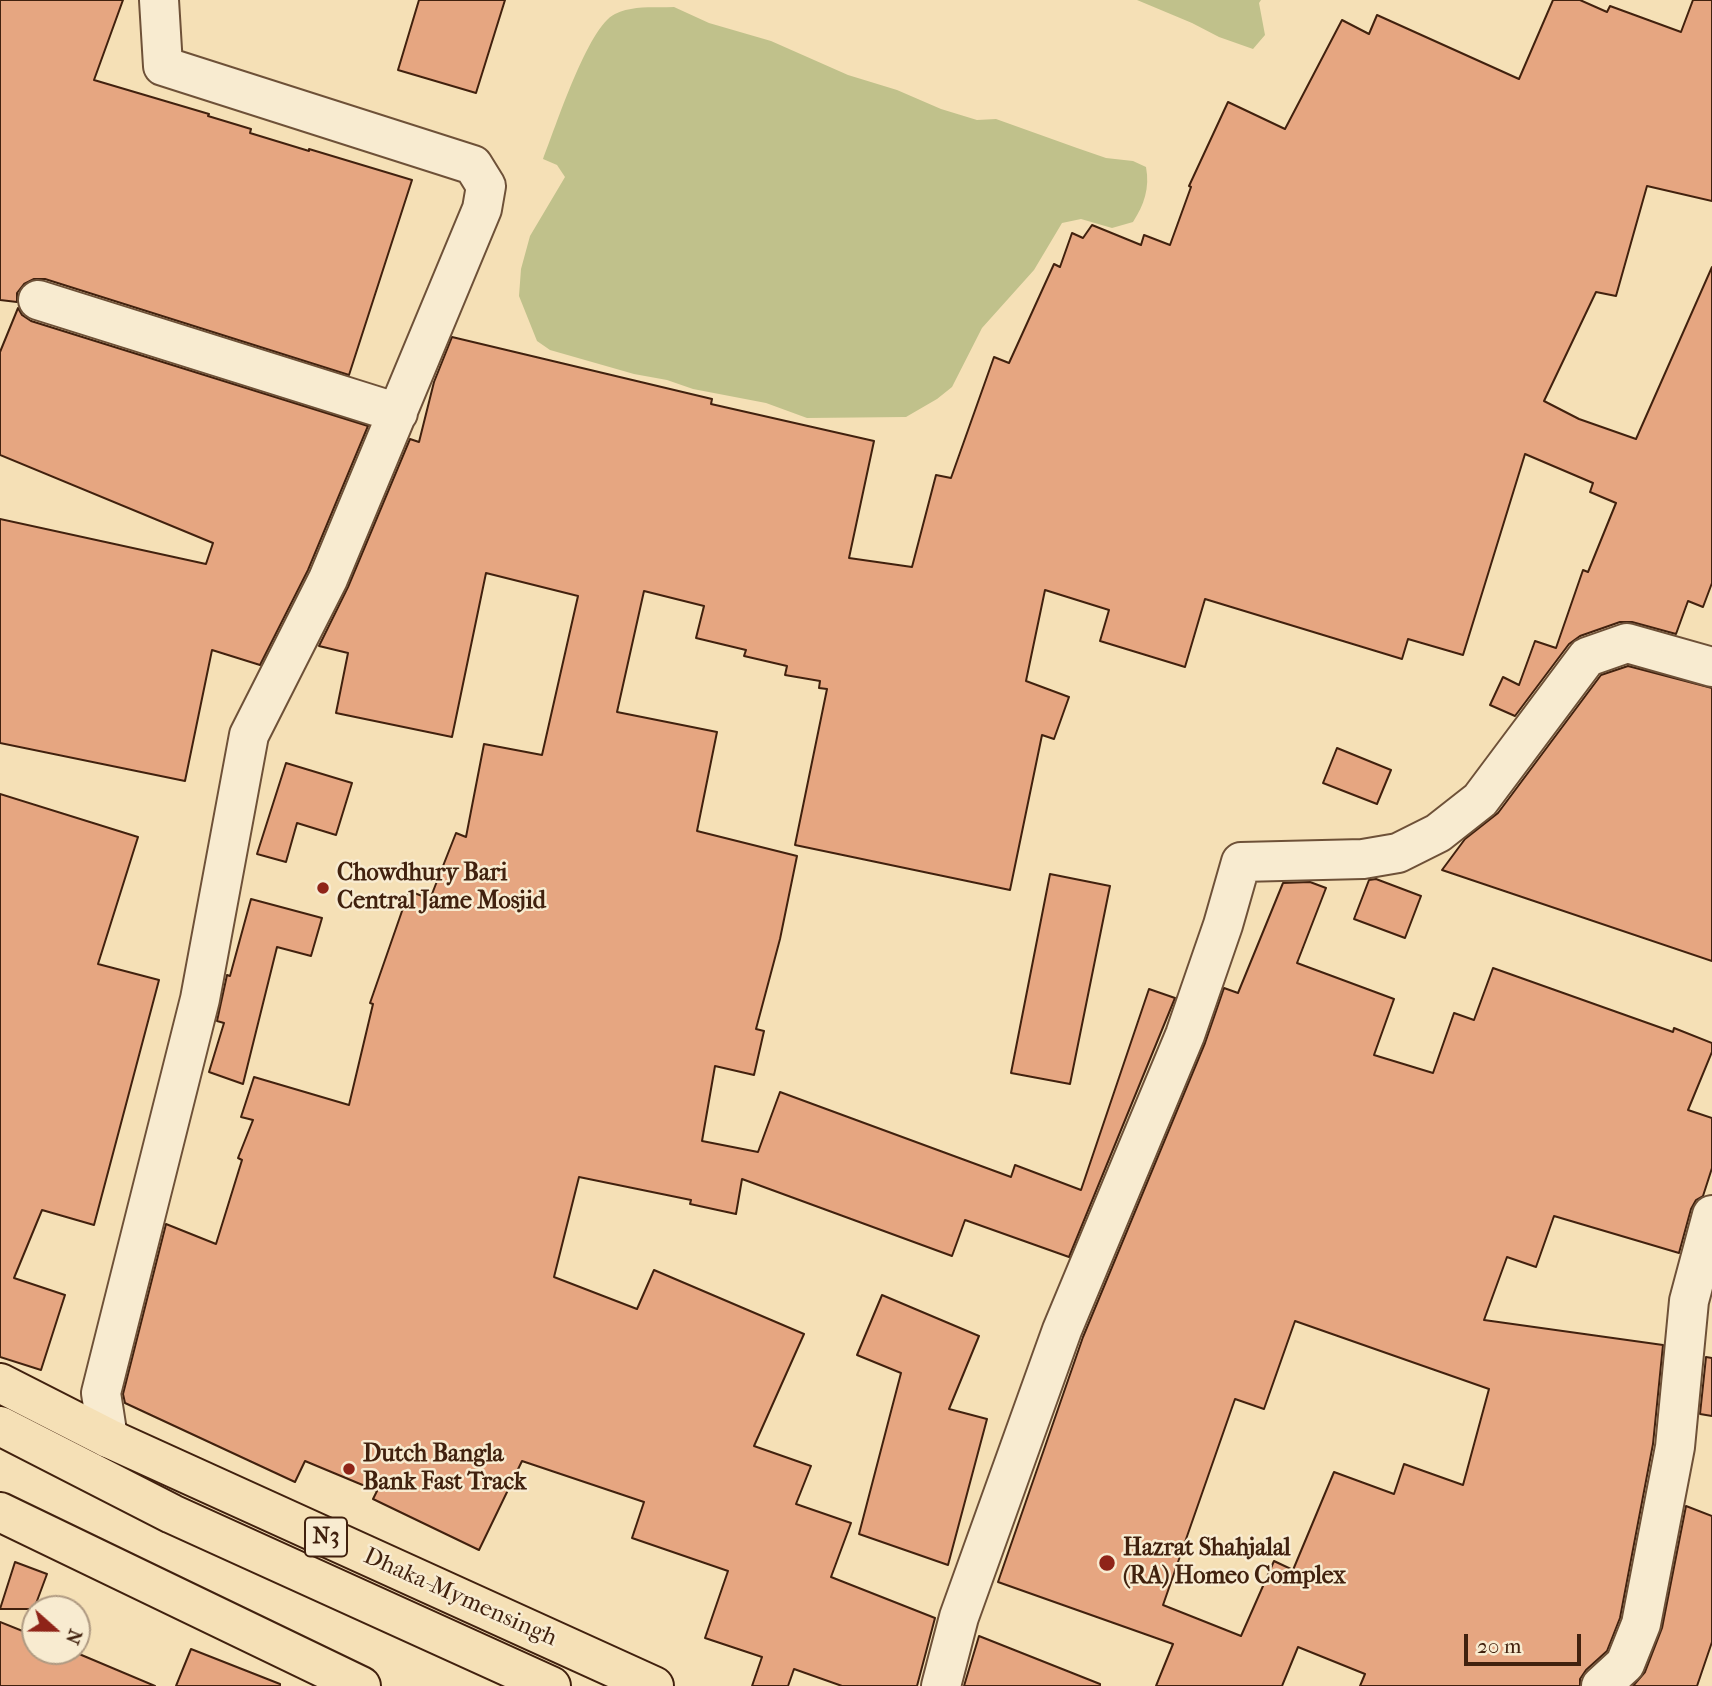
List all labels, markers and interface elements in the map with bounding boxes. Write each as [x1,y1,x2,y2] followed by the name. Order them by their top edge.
[337,860,546,916] place label: Chowdhury Bari Central Jame Mosjid
[315,880,331,896] marker: Chowdhury Bari Central Jame Mosjid
[363,1441,526,1497] place label: Dutch Bangla Bank Fast Track
[341,1461,357,1477] marker: Dutch Bangla Bank Fast Track
[305,1518,347,1556] road number: N3
[1123,1535,1346,1591] place label: Hazrat Shahjalal (RA) Homeo Complex
[359,1542,561,1654] street label: Dhaka-Mymensingh
[1097,1553,1117,1573] marker: Hazrat Shahjalal (RA) Homeo Complex
[21,1595,91,1665] north arrow
[1467,1620,1584,1664] scale bar
[61,1626,87,1647] text: N
[1477,1634,1521,1658] text: 20 m

